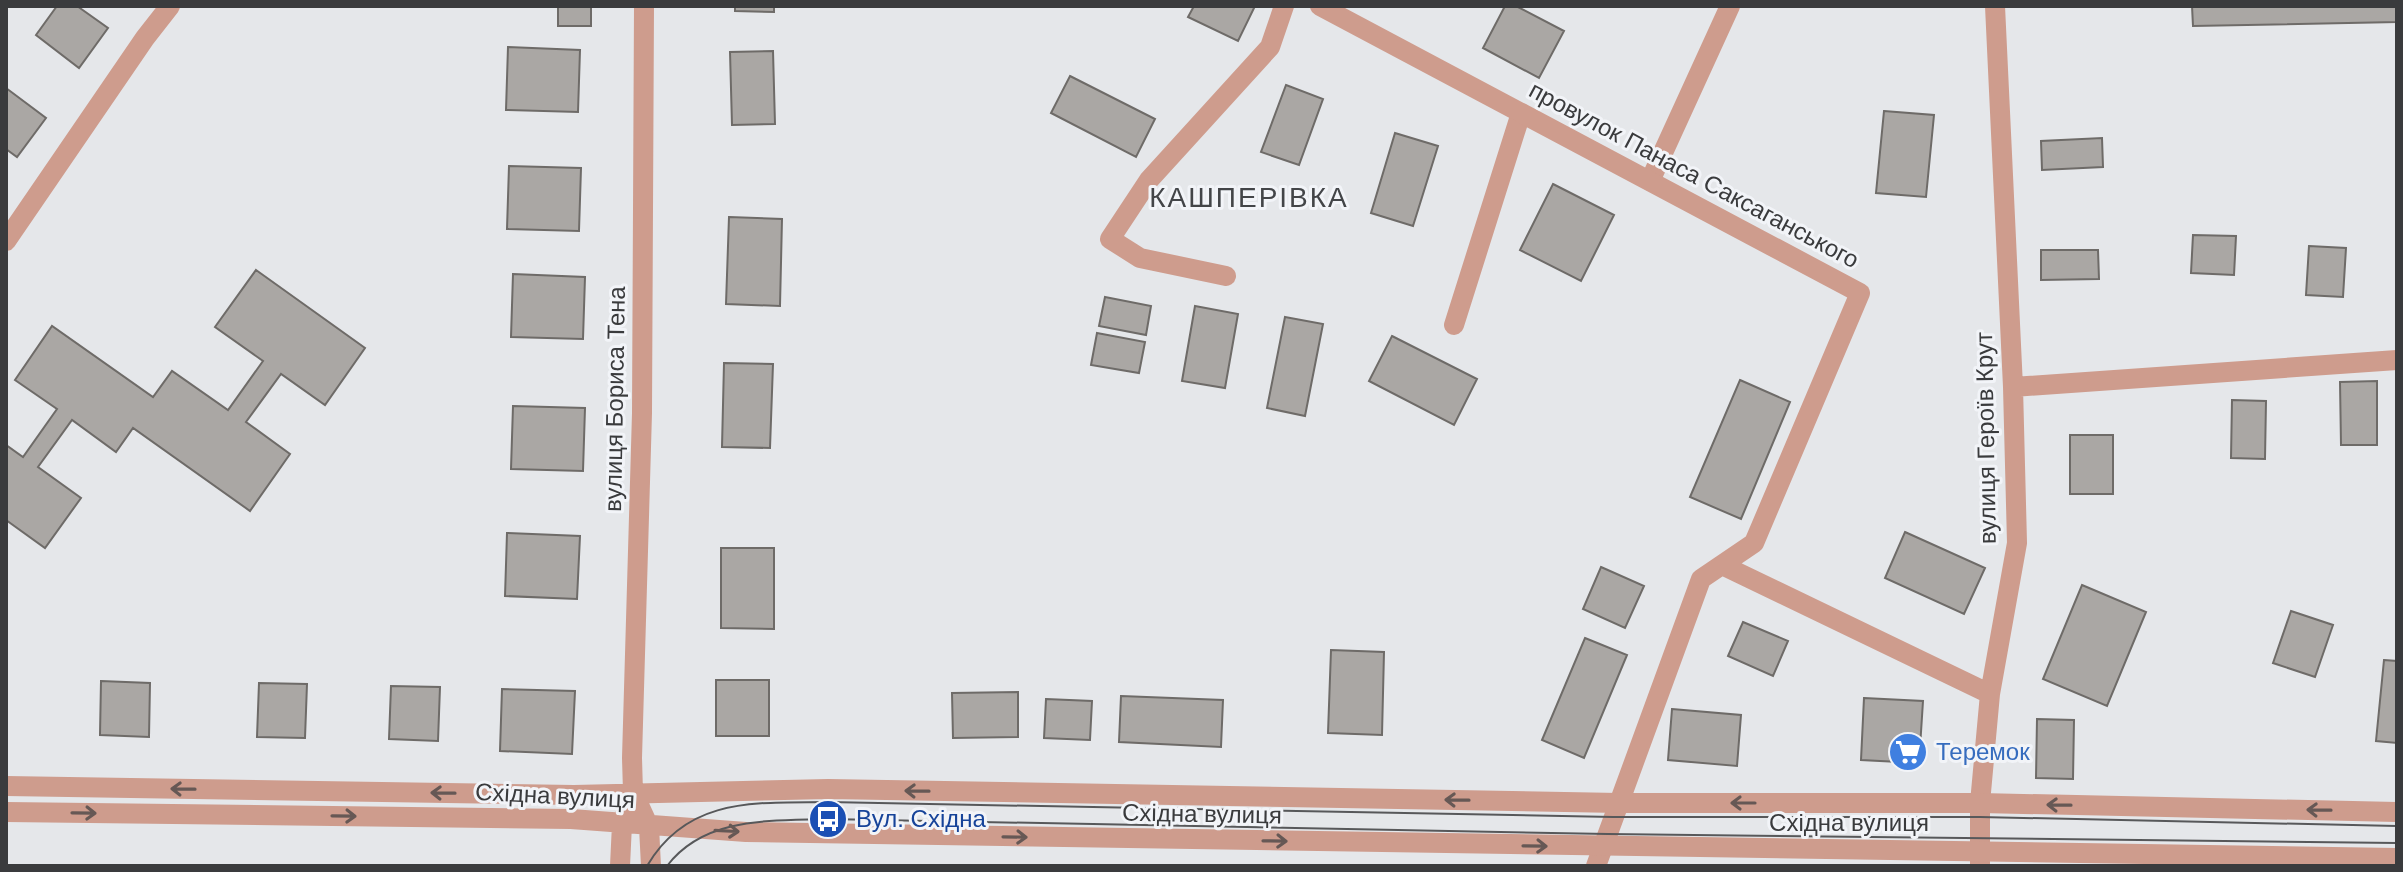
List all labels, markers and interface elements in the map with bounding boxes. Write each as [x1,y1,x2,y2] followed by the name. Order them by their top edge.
[1525,76,1864,273] street label: провулок Панаса Саксаганського
[1149,182,1349,213] district label: КАШПЕРІВКА
[599,285,630,512] street label: вулиця Бориса Тена
[1970,332,2001,544] street label: вулиця Героїв Крут
[1887,731,1929,773] supermarket icon: Теремок
[1936,738,2030,765] place label: Теремок
[475,778,636,813] street label: Східна вулиця
[170,781,197,797] one-way arrow
[904,783,931,799] one-way arrow
[430,785,457,801] one-way arrow
[1444,793,1471,808] one-way arrow
[1730,795,1757,811] one-way arrow
[2046,797,2073,813] one-way arrow
[807,798,849,840] bus stop icon: Вул. Східна
[1122,799,1282,828] street label: Східна вулиця
[2306,802,2333,818] one-way arrow
[70,805,97,821] one-way arrow
[856,805,986,832] place label: Вул. Східна
[330,808,357,824] one-way arrow
[1769,809,1929,836] street label: Східна вулиця
[713,824,740,839] one-way arrow
[1001,829,1028,845] one-way arrow
[1261,833,1288,849] one-way arrow
[1521,838,1548,853] one-way arrow

